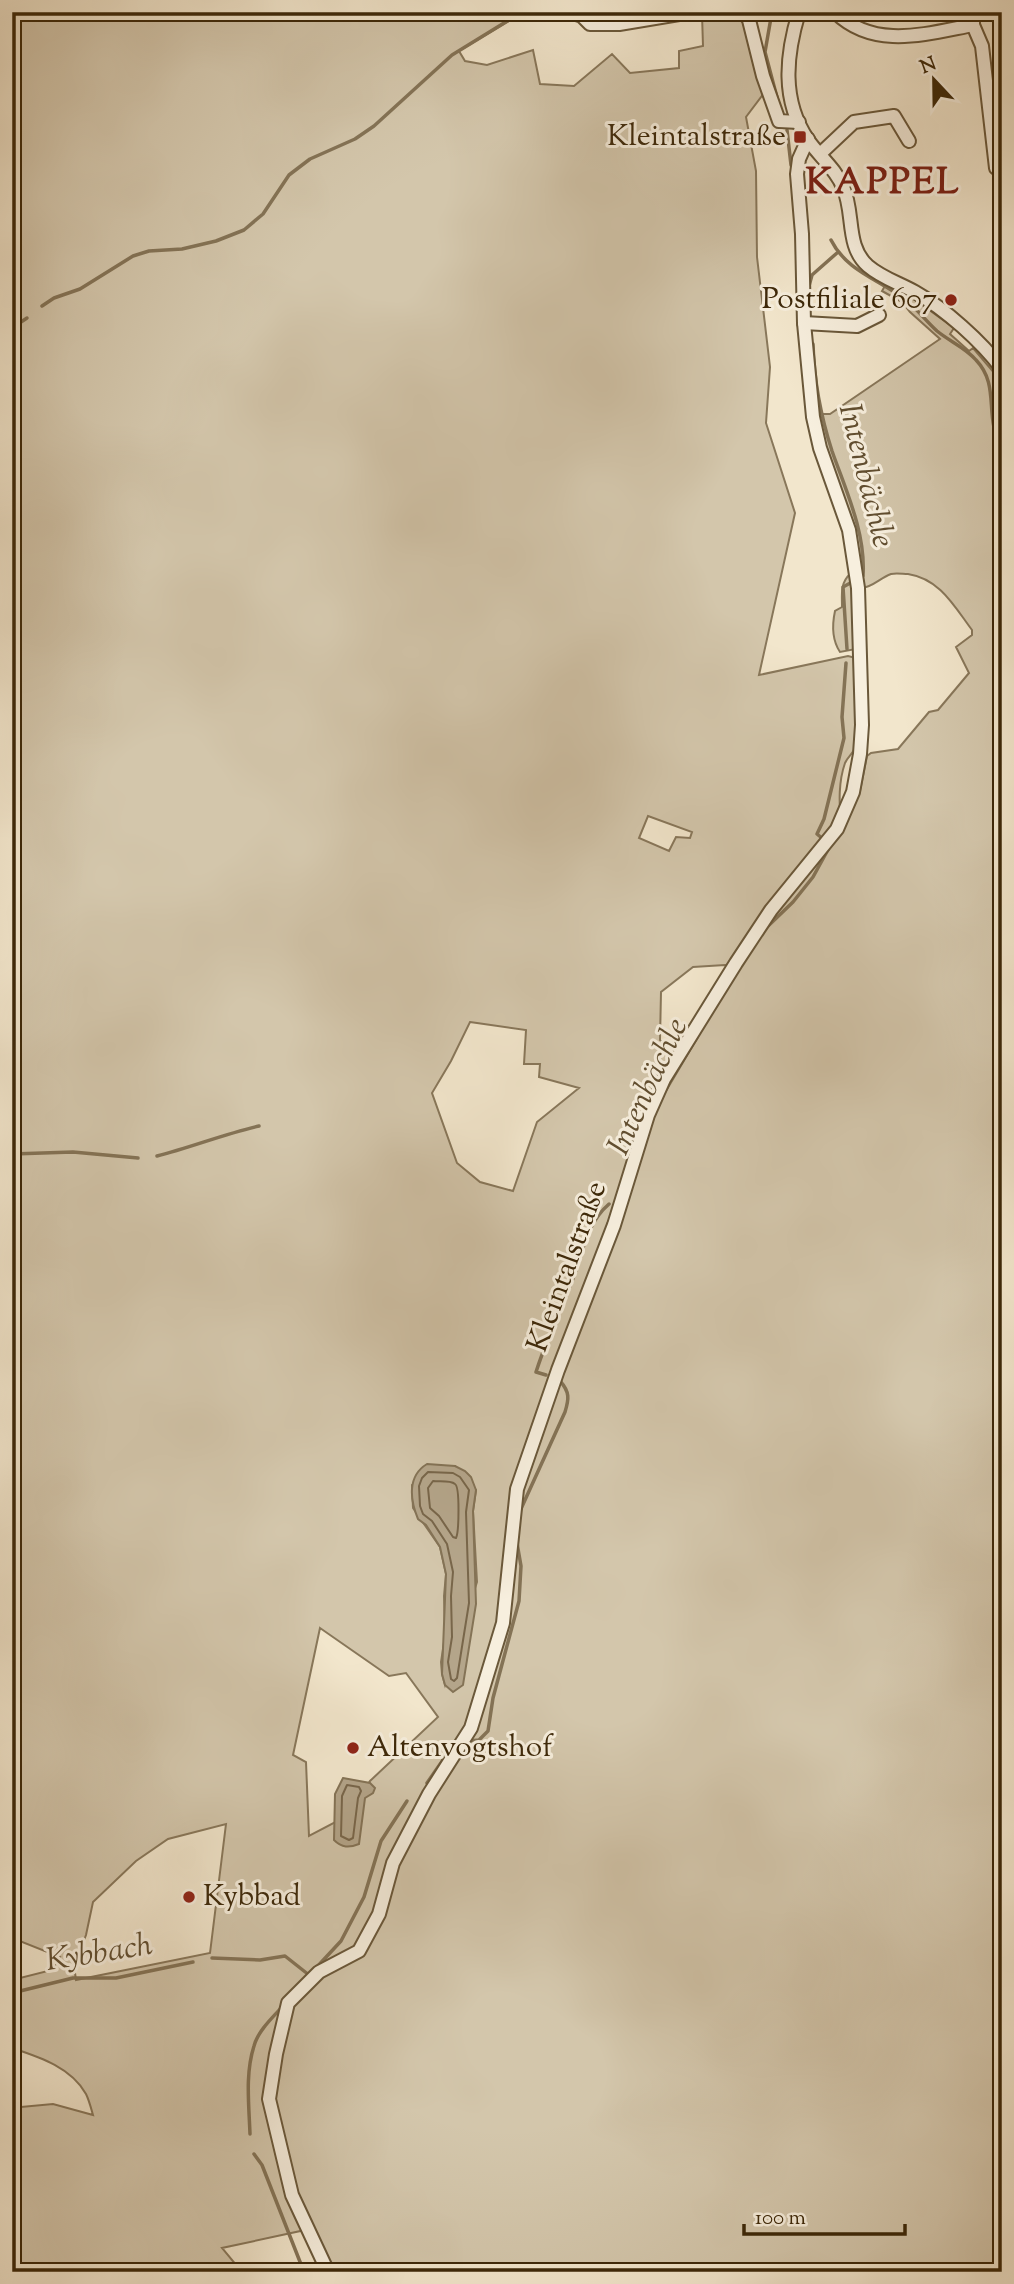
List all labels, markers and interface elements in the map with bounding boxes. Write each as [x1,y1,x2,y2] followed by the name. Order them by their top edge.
[898,46,968,116] north arrow
[916,51,941,82] text: N
[607,116,786,159] place label: Kleintalstraße
[792,129,808,145] marker: Kleintalstraße
[805,157,961,211] district label: KAPPEL
[762,279,937,322] place label: Postfiliale 607
[943,292,959,308] marker: Postfiliale 607
[825,399,905,553] water label: Intenbächle
[597,1011,701,1163] water label: Intenbächle
[517,1175,619,1359] street label: Kleintalstraße
[367,1727,554,1770] place label: Altenvogtshof
[345,1740,361,1756] marker: Altenvogtshof
[203,1876,301,1919] place label: Kybbad
[181,1889,197,1905] marker: Kybbad
[42,1923,156,1985] water label: Kybbach
[744,2193,906,2237] scale bar
[755,2204,806,2234] text: 100 m

